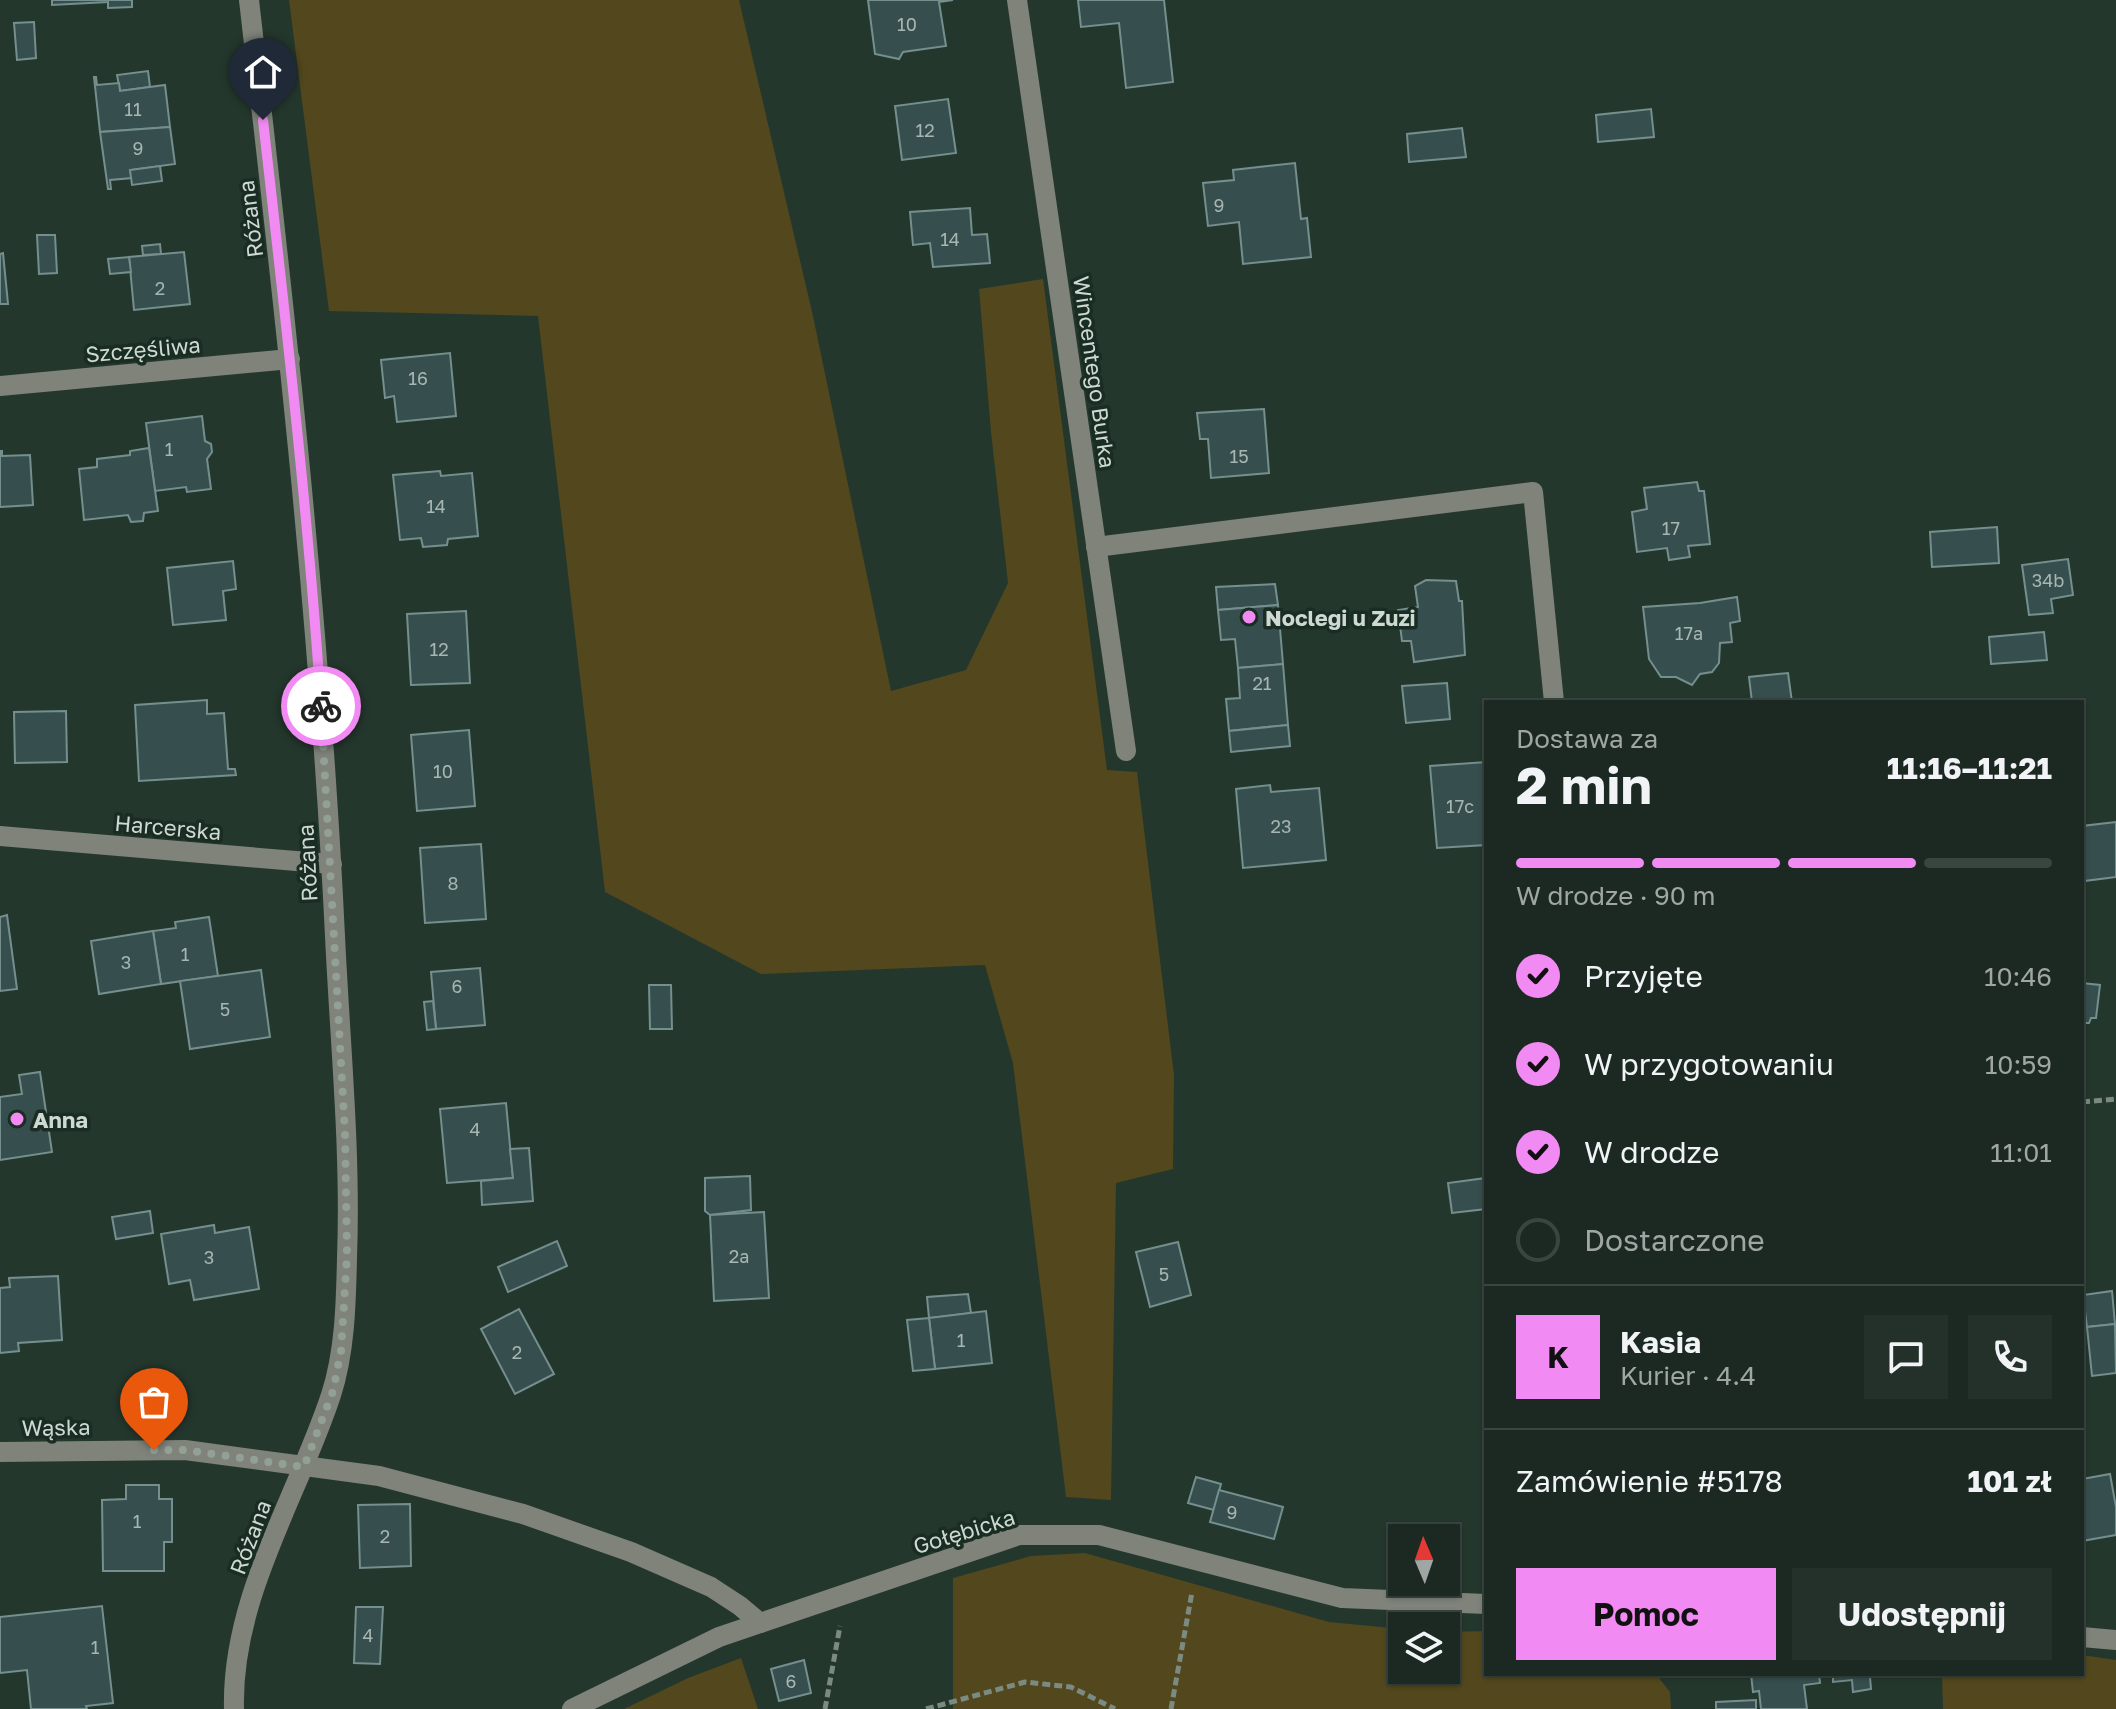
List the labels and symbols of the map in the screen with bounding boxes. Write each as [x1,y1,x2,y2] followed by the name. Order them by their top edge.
[897,13,917,35] house number: 10
[229,38,297,120] pin
[124,98,142,120] house number: 11
[915,119,935,141] house number: 12
[133,137,143,159] house number: 9
[232,179,268,259] street label: Różana
[1214,194,1224,216] house number: 9
[940,228,960,250] house number: 14
[1068,274,1122,470] street label: Wincentego Burka
[155,277,165,299] house number: 2
[84,331,202,367] street label: Szczęśliwa
[408,367,428,389] house number: 16
[165,438,174,460] house number: 1
[1229,445,1249,467] house number: 15
[426,495,446,517] house number: 14
[1662,517,1680,539] house number: 17
[2032,569,2064,591] house number: 34b
[1265,604,1416,631] place label: Noclegi u Zuzi
[1240,608,1258,626] marker: Noclegi u Zuzi
[1675,622,1703,644] house number: 17a
[429,638,449,660] house number: 12
[281,666,361,746] courier
[1252,672,1272,694] house number: 21
[433,760,453,782] house number: 10
[1446,795,1474,817] house number: 17c
[113,809,223,845] street label: Harcerska
[1271,815,1291,837] house number: 23
[291,824,323,902] street label: Różana
[448,872,458,894] house number: 8
[181,943,190,965] house number: 1
[121,951,131,973] house number: 3
[452,975,462,997] house number: 6
[220,998,230,1020] house number: 5
[33,1106,88,1133] place label: Anna
[8,1110,26,1128] marker: Anna
[470,1118,481,1140] house number: 4
[729,1245,749,1267] house number: 2a
[204,1246,214,1268] house number: 3
[1159,1263,1169,1285] house number: 5
[957,1329,966,1351] house number: 1
[512,1341,522,1363] house number: 2
[120,1368,188,1450] pin
[21,1413,91,1441] street label: Wąska
[223,1496,277,1578] street label: Różana
[1227,1501,1237,1523] house number: 9
[910,1503,1018,1559] street label: Gołębicka
[133,1510,142,1532] house number: 1
[1388,1524,1460,1596] north arrow
[380,1525,390,1547] house number: 2
[363,1624,374,1646] house number: 4
[91,1636,100,1658] house number: 1
[786,1670,796,1692] house number: 6

